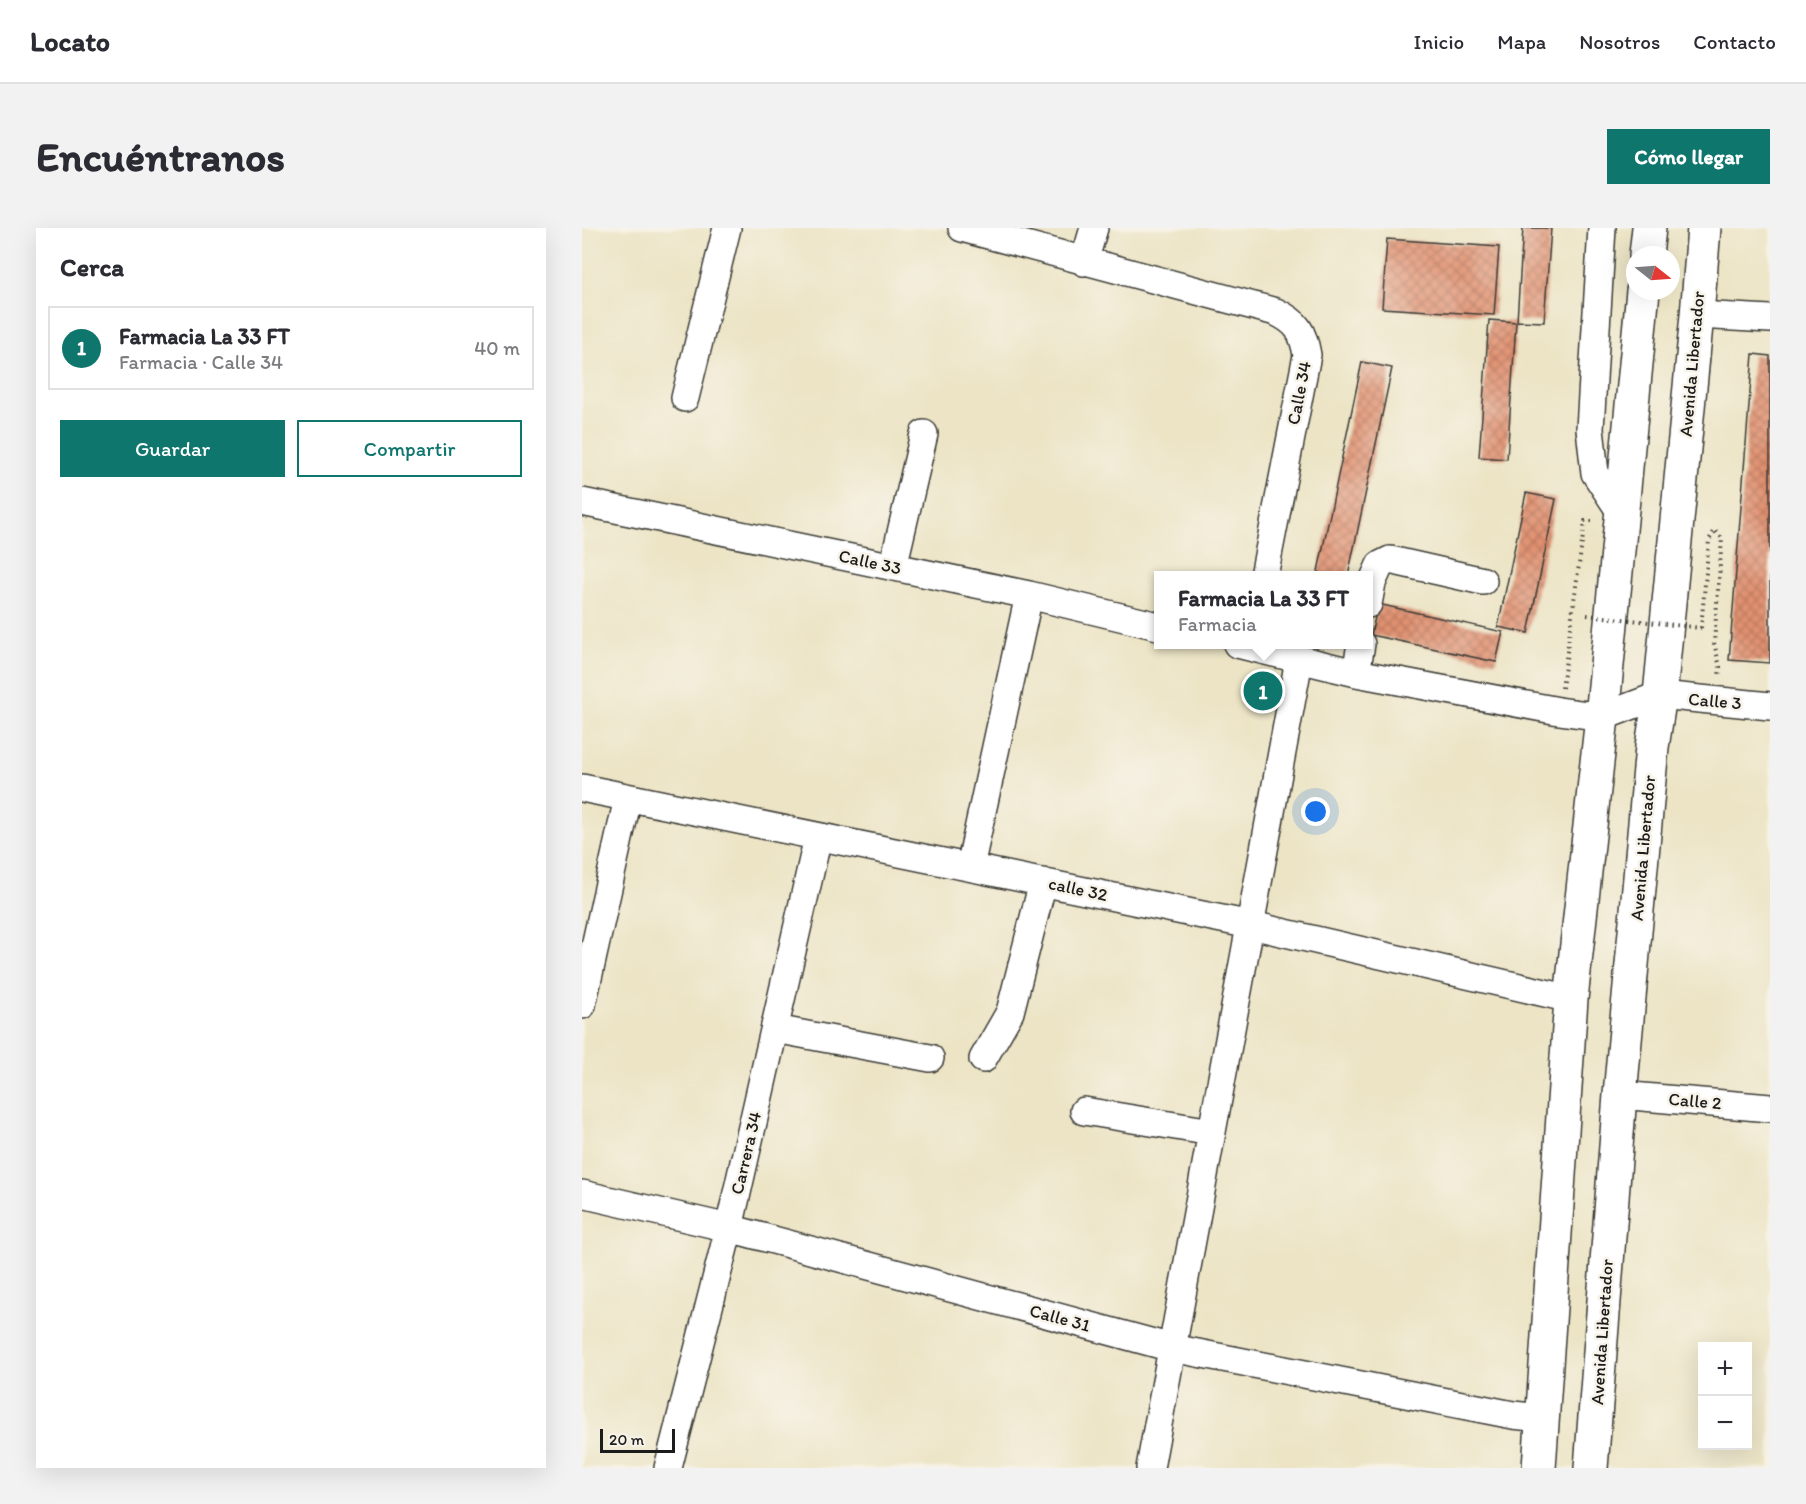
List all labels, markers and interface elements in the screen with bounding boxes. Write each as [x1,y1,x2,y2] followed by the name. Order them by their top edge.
[30,24,110,58] text: Locato
[1414,29,1464,54] text: Inicio
[1497,29,1546,54] text: Mapa
[1579,29,1660,54] text: Nosotros
[1693,29,1776,54] text: Contacto
[1607,129,1770,184] button: Cómo llegar
[36,131,285,182] text: Encuéntranos
[1626,246,1680,300] north arrow
[60,251,124,283] text: Cerca
[1675,290,1709,438] street label: Avenida Libertador
[119,323,290,350] text: Farmacia La 33 FT
[77,336,86,360] text: 1
[474,336,520,360] text: 40 m
[119,350,283,374] text: Farmacia · Calle 34
[1282,359,1316,427] street label: Calle 34
[60,420,285,477] button: Guardar
[297,420,522,477] button: Compartir
[837,545,903,579] street label: Calle 33
[1154,571,1373,649] popup
[1178,585,1349,612] text: Farmacia La 33 FT
[1178,612,1257,636] text: Farmacia
[1244,668,1282,714] pin: 1
[1687,688,1743,714] street label: Calle 3
[1626,774,1660,922] street label: Avenida Libertador
[1301,797,1330,826] your location
[1046,872,1110,906] street label: calle 32
[1668,1088,1723,1114] street label: Calle 2
[726,1109,766,1197] street label: Carrera 34
[1586,1258,1618,1406] street label: Avenida Libertador
[1027,1299,1093,1337] street label: Calle 31
[1698,1342,1752,1450] map controls
[1698,1342,1752,1396] button: +
[1698,1396,1752,1450] button: −
[600,1426,675,1454] scale bar
[609,1430,644,1449] text: 20 m

